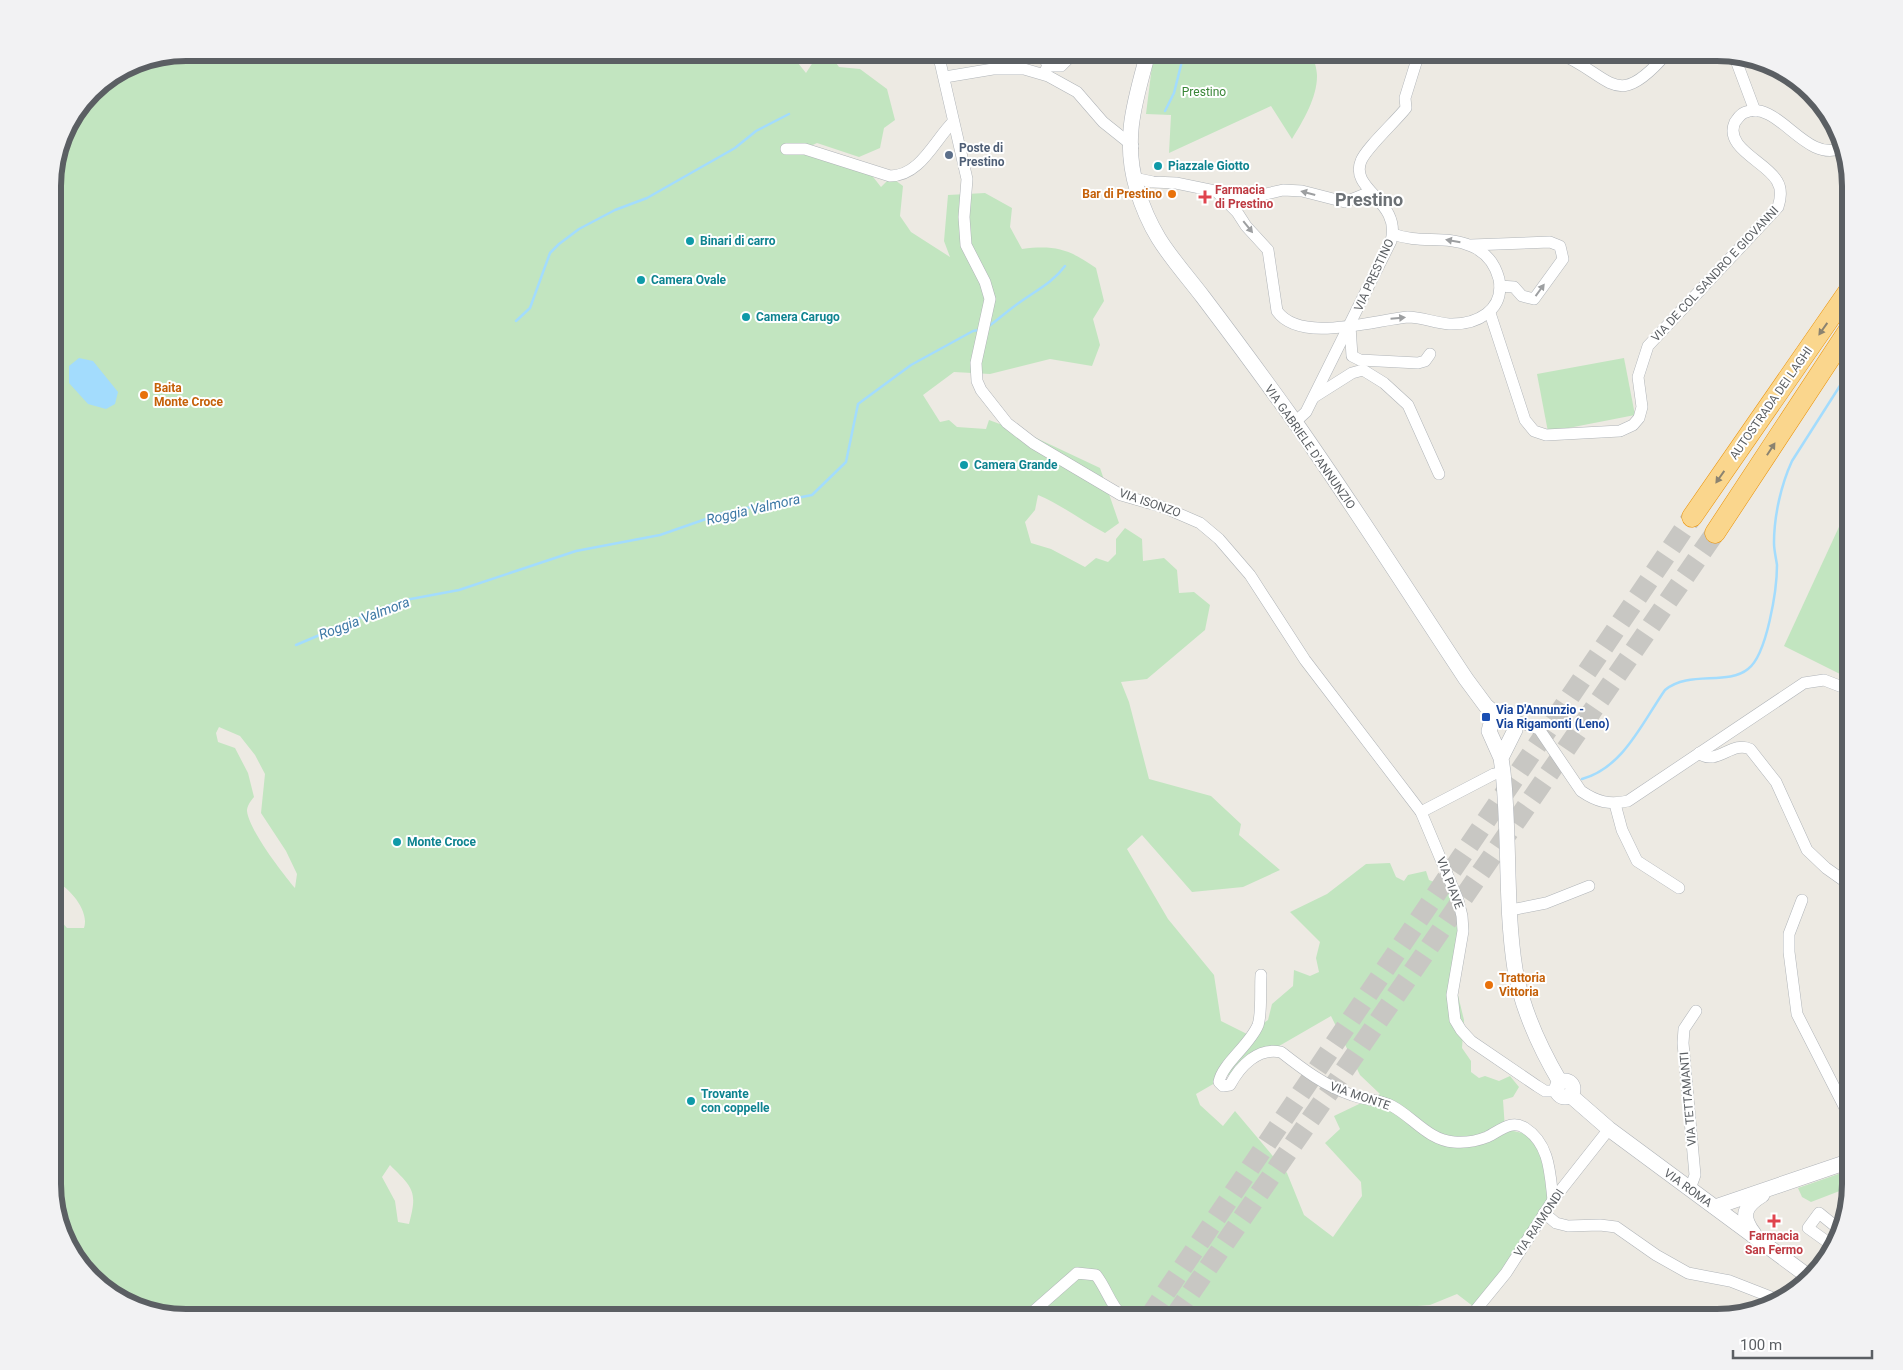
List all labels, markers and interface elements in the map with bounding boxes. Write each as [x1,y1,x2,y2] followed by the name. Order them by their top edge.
[1182,85,1226,99] park label: Prestino
[959,141,1005,169] place label: Poste di Prestino
[943,149,955,161] marker: Poste di Prestino
[1168,159,1250,173] place label: Piazzale Giotto
[1152,160,1164,172] marker: Piazzale Giotto
[1215,183,1274,211] place label: Farmacia di Prestino
[1082,187,1162,201] place label: Bar di Prestino
[1166,188,1178,200] marker: Bar di Prestino
[1300,189,1315,197] one-way arrow
[1335,189,1403,210] district label: Prestino
[1199,191,1211,203] marker: Farmacia di Prestino
[1649,203,1781,345] street label: VIA DE COL SANDRO E GIOVANNI
[1242,220,1253,233] one-way arrow
[700,234,776,248] place label: Binari di carro
[684,235,696,247] marker: Binari di carro
[1351,237,1397,313] street label: VIA PRESTINO
[1445,237,1460,245] one-way arrow
[651,273,727,287] place label: Camera Ovale
[635,274,647,286] marker: Camera Ovale
[1535,284,1545,297] one-way arrow
[756,310,840,324] place label: Camera Carugo
[740,311,752,323] marker: Camera Carugo
[1390,314,1406,322] one-way arrow
[1818,322,1828,336] one-way arrow
[1727,344,1815,462] street label: AUTOSTRADA DEI LAGHI
[154,381,224,409] place label: Baita Monte Croce
[1262,382,1358,512] street label: VIA GABRIELE D'ANNUNZIO
[138,389,150,401] marker: Baita Monte Croce
[1766,442,1776,456] one-way arrow
[974,458,1058,472] place label: Camera Grande
[958,459,970,471] marker: Camera Grande
[1715,470,1725,483] one-way arrow
[1117,486,1183,520] street label: VIA ISONZO
[704,490,802,528] water label: Roggia Valmora
[316,593,412,643] water label: Roggia Valmora
[1496,703,1610,731] place label: Via D'Annunzio - Via Rigamonti (Leno)
[1480,711,1492,723] marker: Via D'Annunzio - Via Rigamonti (Leno)
[407,835,477,849] place label: Monte Croce
[391,836,403,848] marker: Monte Croce
[1434,855,1466,911] street label: VIA PIAVE
[1499,971,1546,999] place label: Trattoria Vittoria
[1483,979,1495,991] marker: Trattoria Vittoria
[1677,1051,1699,1147] street label: VIA TETTAMANTI
[1328,1079,1392,1113] street label: VIA MONTE
[701,1087,770,1115] place label: Trovante con coppelle
[685,1095,697,1107] marker: Trovante con coppelle
[1661,1166,1715,1210] street label: VIA ROMA
[1511,1186,1567,1260] street label: VIA RAIMONDI
[1768,1215,1780,1227] marker: Farmacia San Fermo
[1745,1229,1803,1257] place label: Farmacia San Fermo
[1733,1328,1872,1360] scale bar
[1740,1336,1782,1354] text: 100 m

